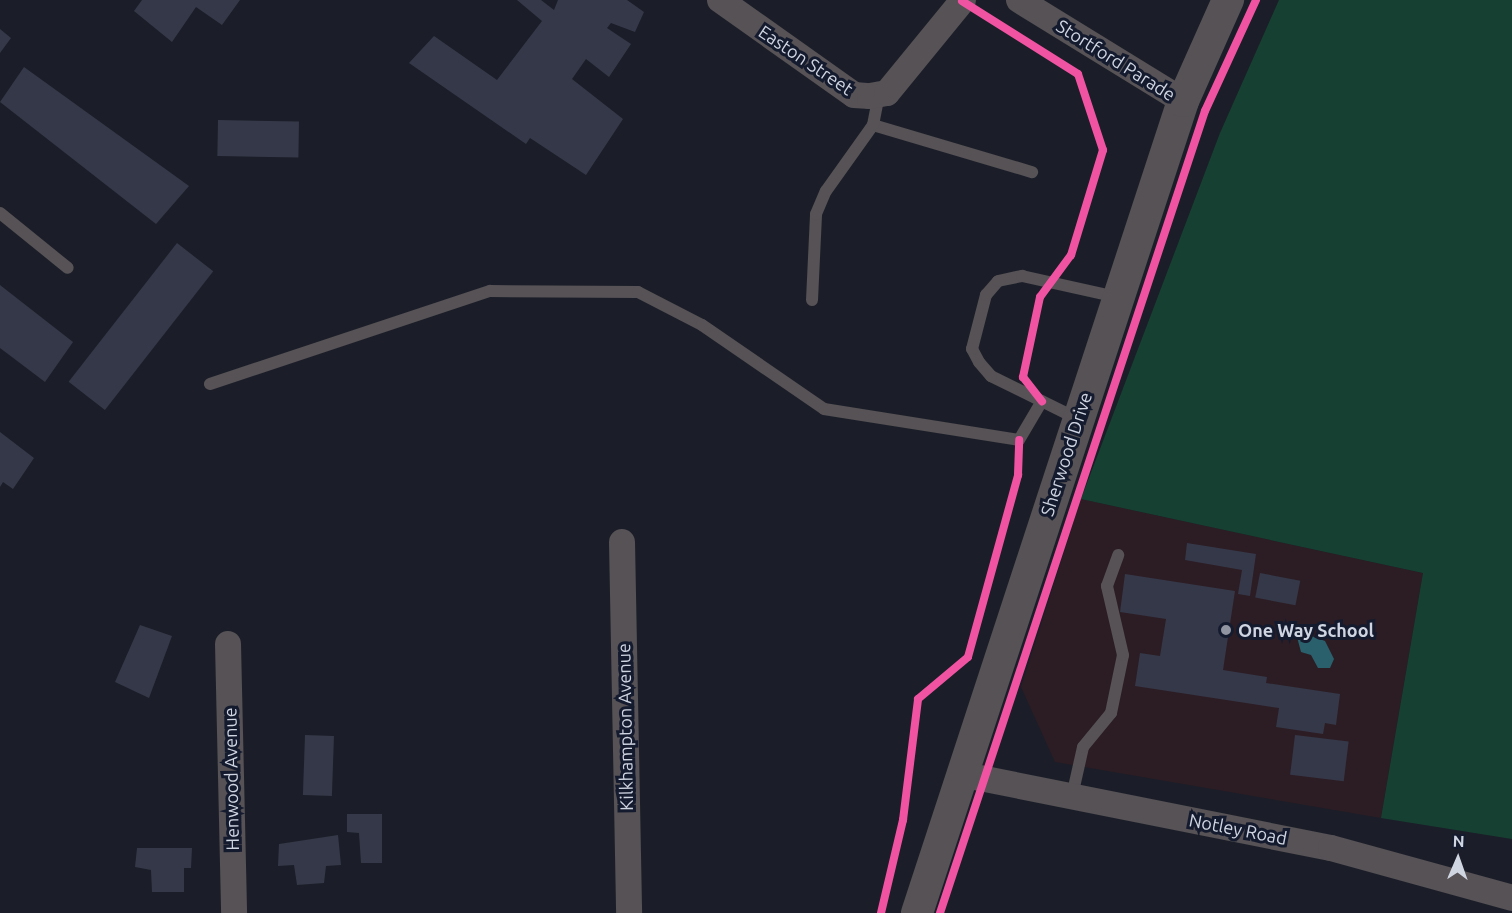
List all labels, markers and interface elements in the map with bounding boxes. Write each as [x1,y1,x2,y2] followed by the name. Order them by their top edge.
[1053,15,1179,105] street label: Stortford Parade
[755,20,857,100] street label: Easton Street
[1036,389,1096,519] street label: Sherwood Drive
[1238,619,1374,641] place label: One Way School
[1219,623,1233,637] marker: One Way School
[613,643,637,811] street label: Kilkhampton Avenue
[219,707,243,851] street label: Henwood Avenue
[1187,809,1289,849] street label: Notley Road
[1428,829,1488,889] north arrow
[1452,832,1465,850] text: N

